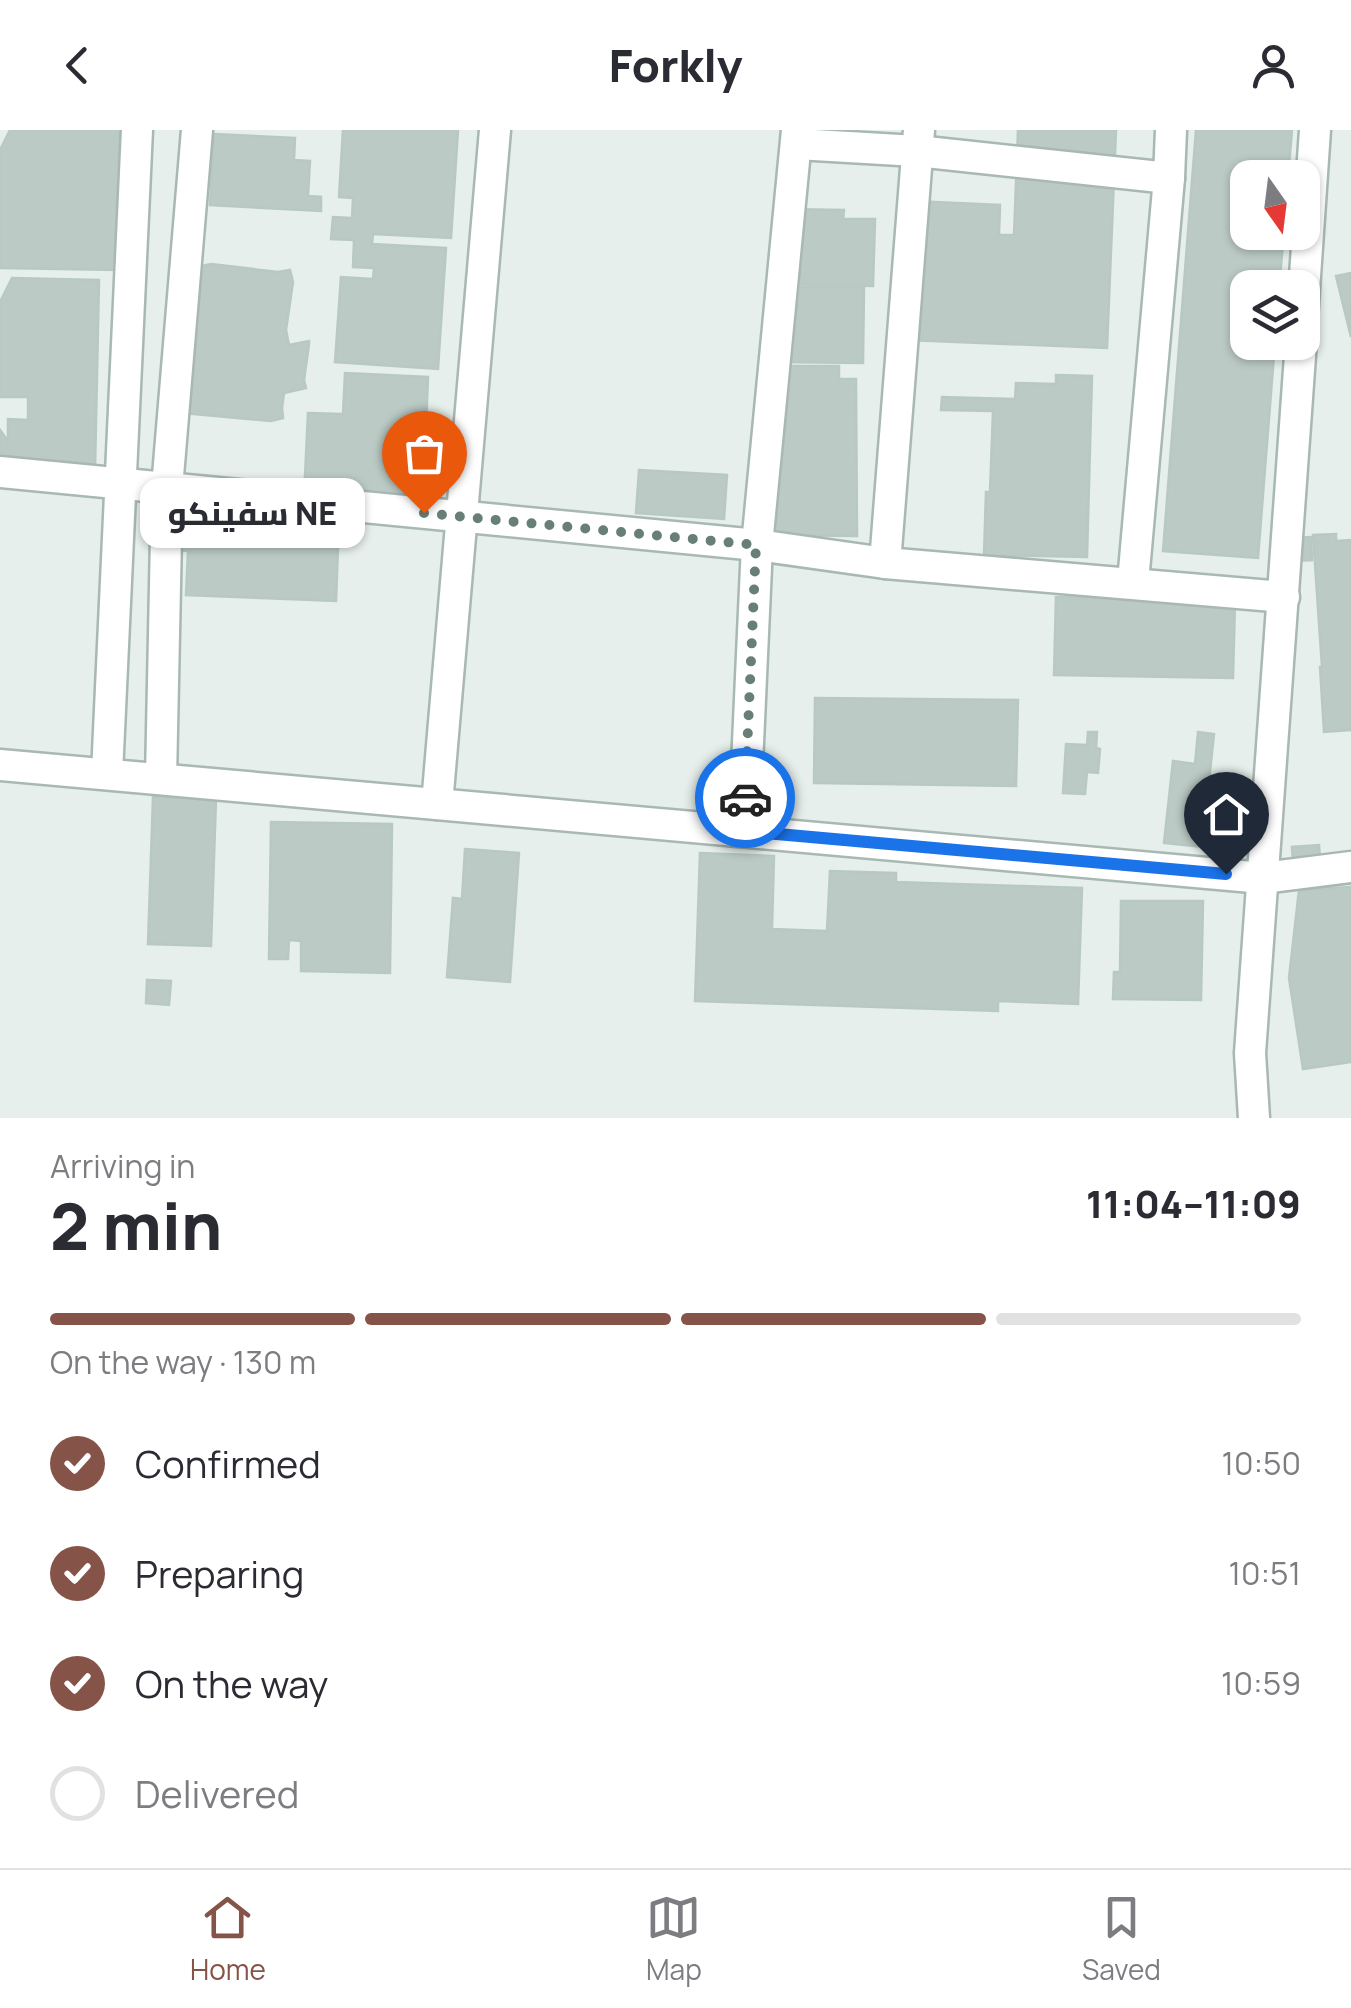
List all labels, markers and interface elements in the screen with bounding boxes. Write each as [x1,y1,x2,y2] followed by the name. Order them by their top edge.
[609,34,742,96] text: Forkly
[50,38,105,93] icon: back
[1246,38,1301,93] icon: person
[1230,160,1320,250] north arrow
[1230,160,1320,360] map controls
[1230,270,1320,360] button: layers
[382,411,467,514] pin
[397,426,452,481] icon: bag
[139,478,364,548] callout: سفينكو NE
[168,491,337,535] text: سفينكو NE
[695,748,795,848] courier
[718,771,773,826] icon: car
[1184,772,1269,875] pin
[1199,787,1254,842] icon: home
[50,1144,195,1188] text: Arriving in
[1086,1177,1301,1229] text: 11:04–11:09
[50,1181,222,1270] text: 2 min
[50,1340,316,1384] text: On the way · 130 m
[50,1436,105,1491] icon: check
[135,1437,321,1489] text: Confirmed
[1221,1441,1301,1485] text: 10:50
[50,1546,105,1601] icon: check
[135,1547,304,1599] text: Preparing
[1228,1551,1301,1595] text: 10:51
[50,1656,105,1711] icon: check
[135,1657,328,1709] text: On the way
[1221,1661,1301,1705] text: 10:59
[135,1767,299,1819] text: Delivered
[190,1890,266,1988] tab: Home
[646,1890,702,1988] tab: Map
[1082,1890,1161,1988] tab: Saved

